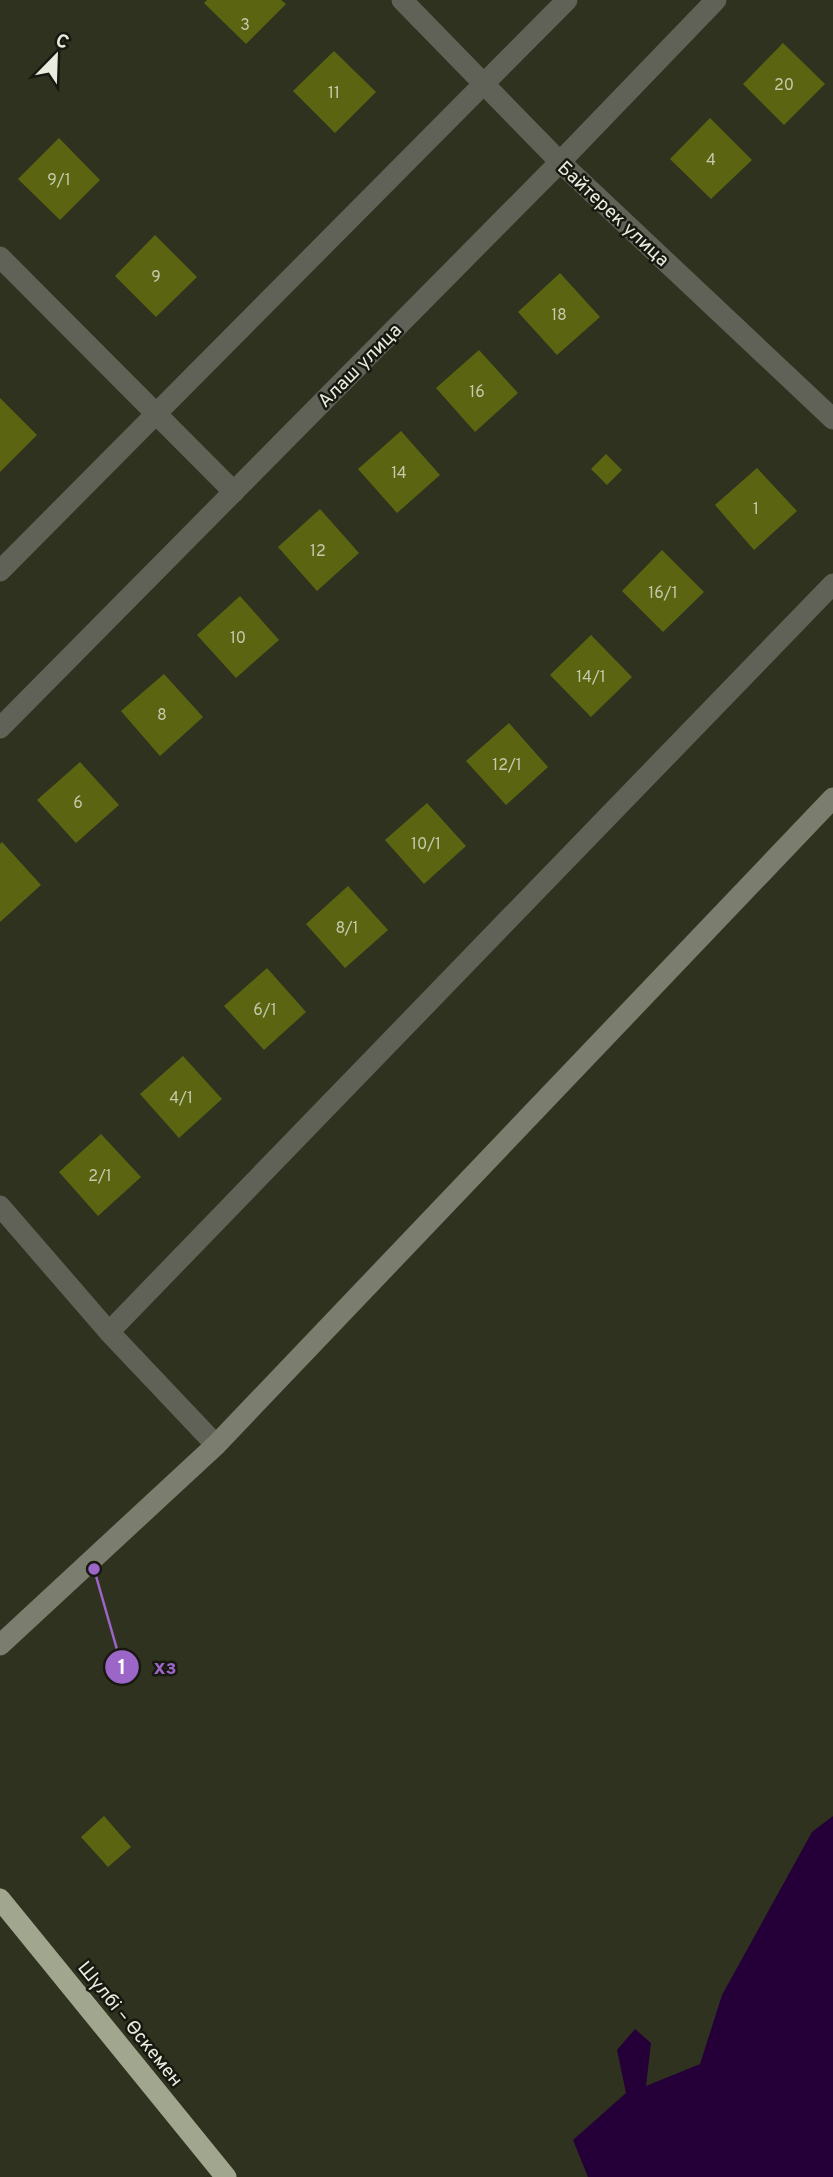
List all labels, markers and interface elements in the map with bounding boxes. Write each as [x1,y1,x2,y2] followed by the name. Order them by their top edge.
[240,16,250,36] house number: 3
[21,21,91,91] north arrow
[52,29,72,56] text: С
[774,76,794,96] house number: 20
[328,84,340,104] house number: 11
[706,151,716,171] house number: 4
[552,156,674,272] street label: Байтерек улица
[47,171,71,191] house number: 9/1
[151,268,161,288] house number: 9
[551,306,567,326] house number: 18
[313,319,408,414] street label: Алаш улица
[469,383,485,403] house number: 16
[391,464,407,484] house number: 14
[753,500,759,520] house number: 1
[310,542,326,562] house number: 12
[648,584,678,604] house number: 16/1
[230,629,246,649] house number: 10
[576,668,606,688] house number: 14/1
[157,706,167,726] house number: 8
[492,756,522,776] house number: 12/1
[73,794,83,814] house number: 6
[411,835,441,855] house number: 10/1
[335,919,359,939] house number: 8/1
[253,1001,277,1021] house number: 6/1
[169,1089,193,1109] house number: 4/1
[88,1167,112,1187] house number: 2/1
[105,1646,191,1688] callout: хз
[118,1655,126,1682] text: 1
[153,1655,177,1682] text: хз
[72,1957,187,2092] street label: Шүлбі – Өскемен

